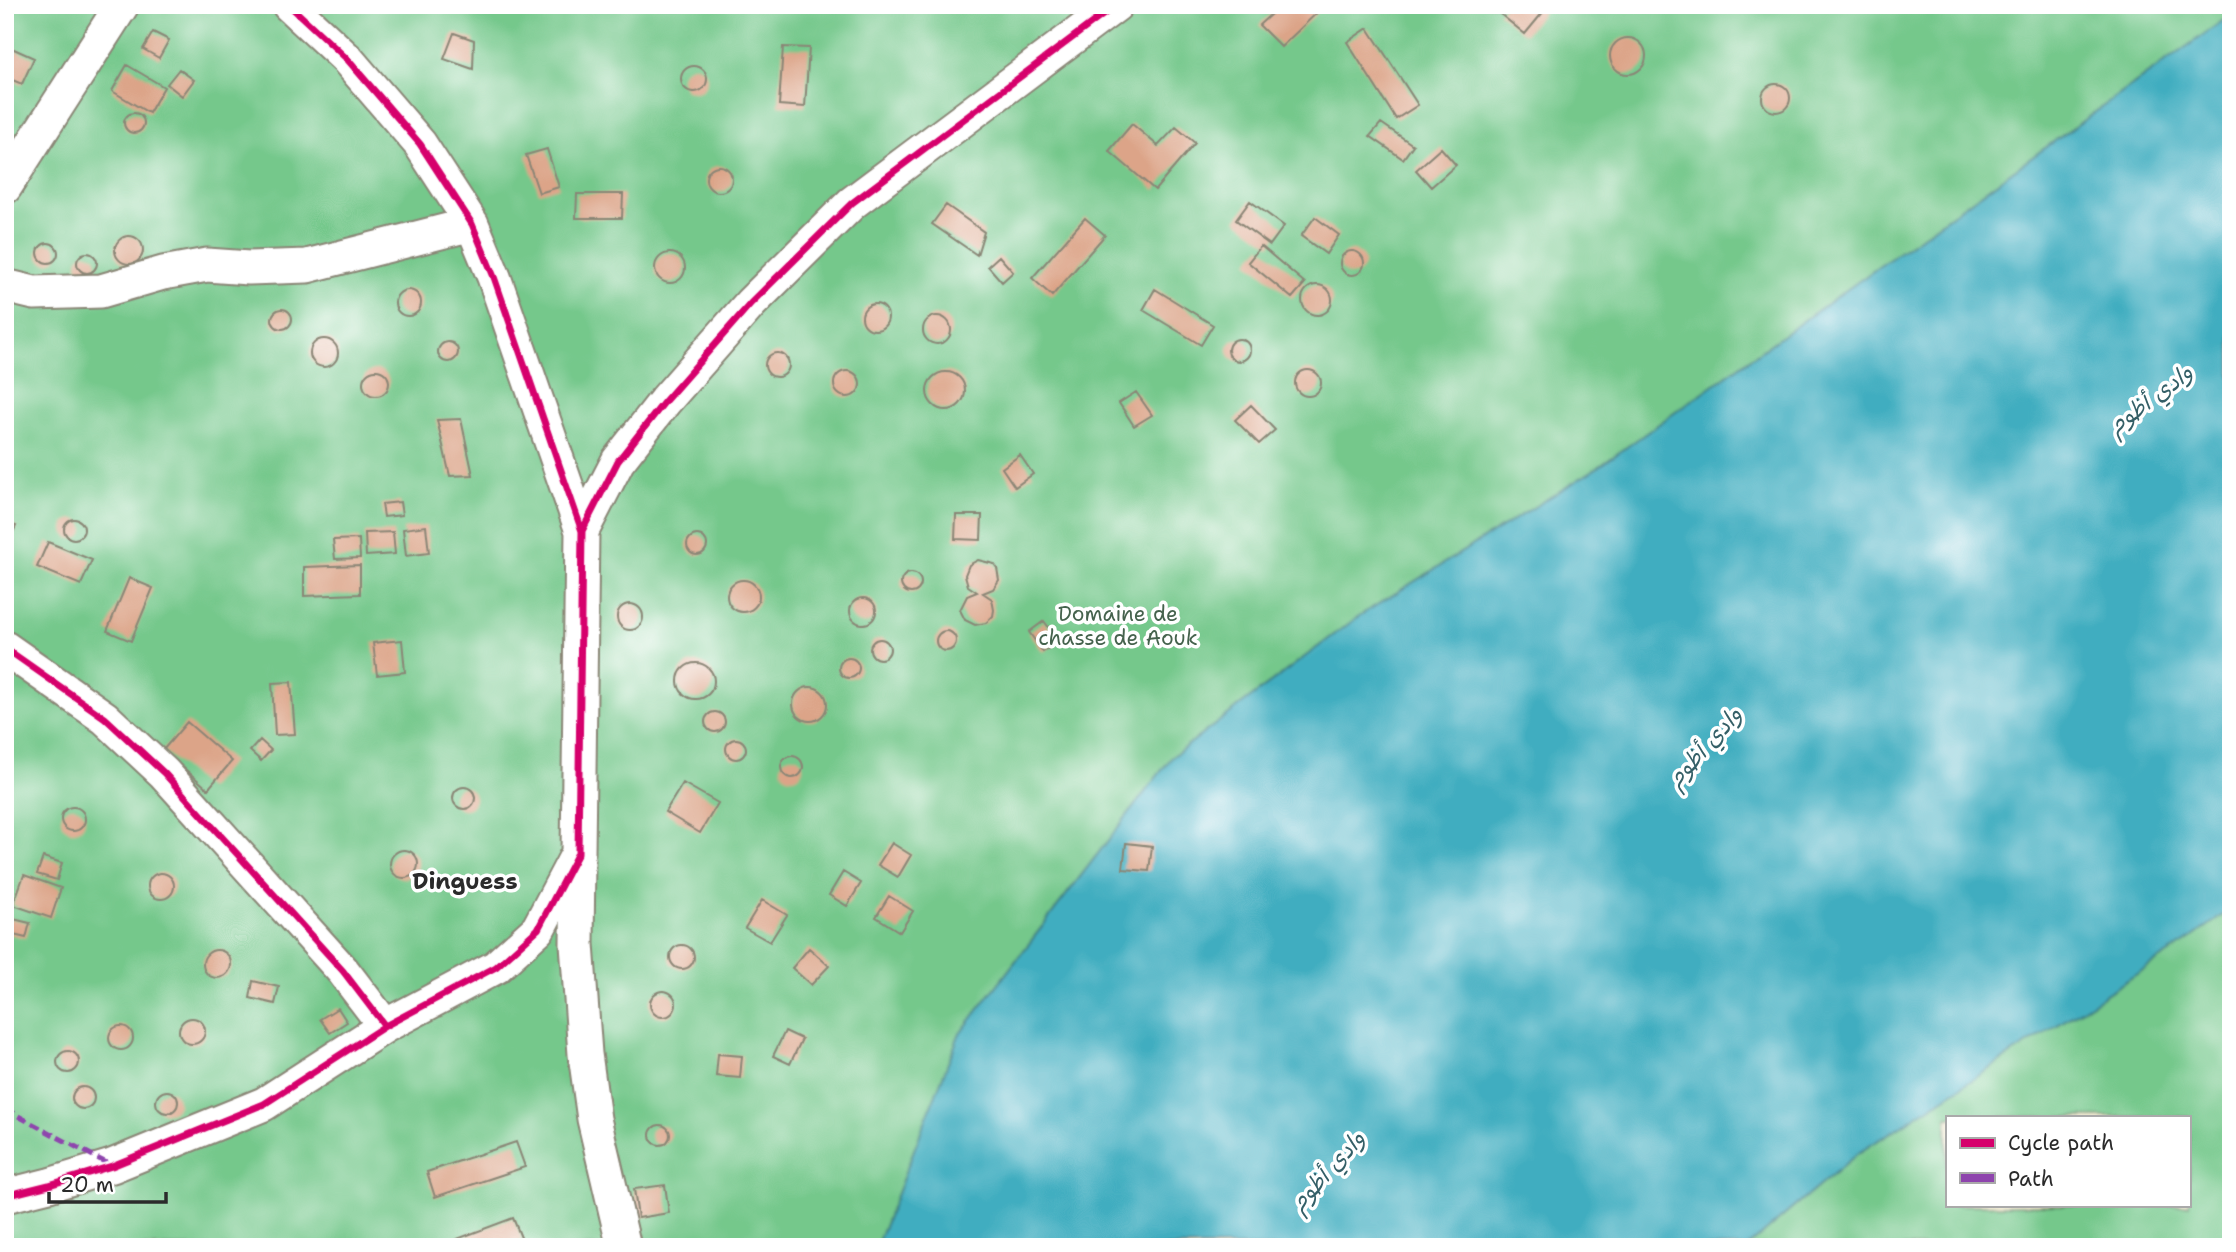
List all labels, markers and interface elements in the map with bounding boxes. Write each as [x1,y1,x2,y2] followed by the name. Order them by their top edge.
[2101,357,2201,444] water label: وادي أظوم
[1038,600,1198,652] park label: Domaine de chasse de Aouk
[1659,700,1751,797] water label: وادي أظوم
[412,866,518,896] district label: Dinguess
[1946,1116,2190,1206] legend
[1282,1124,1374,1221] water label: وادي أظوم
[2008,1129,2114,1157] text: Cycle path
[49,1161,166,1205] scale bar
[2008,1165,2054,1193] text: Path
[60,1171,114,1199] text: 20 m

